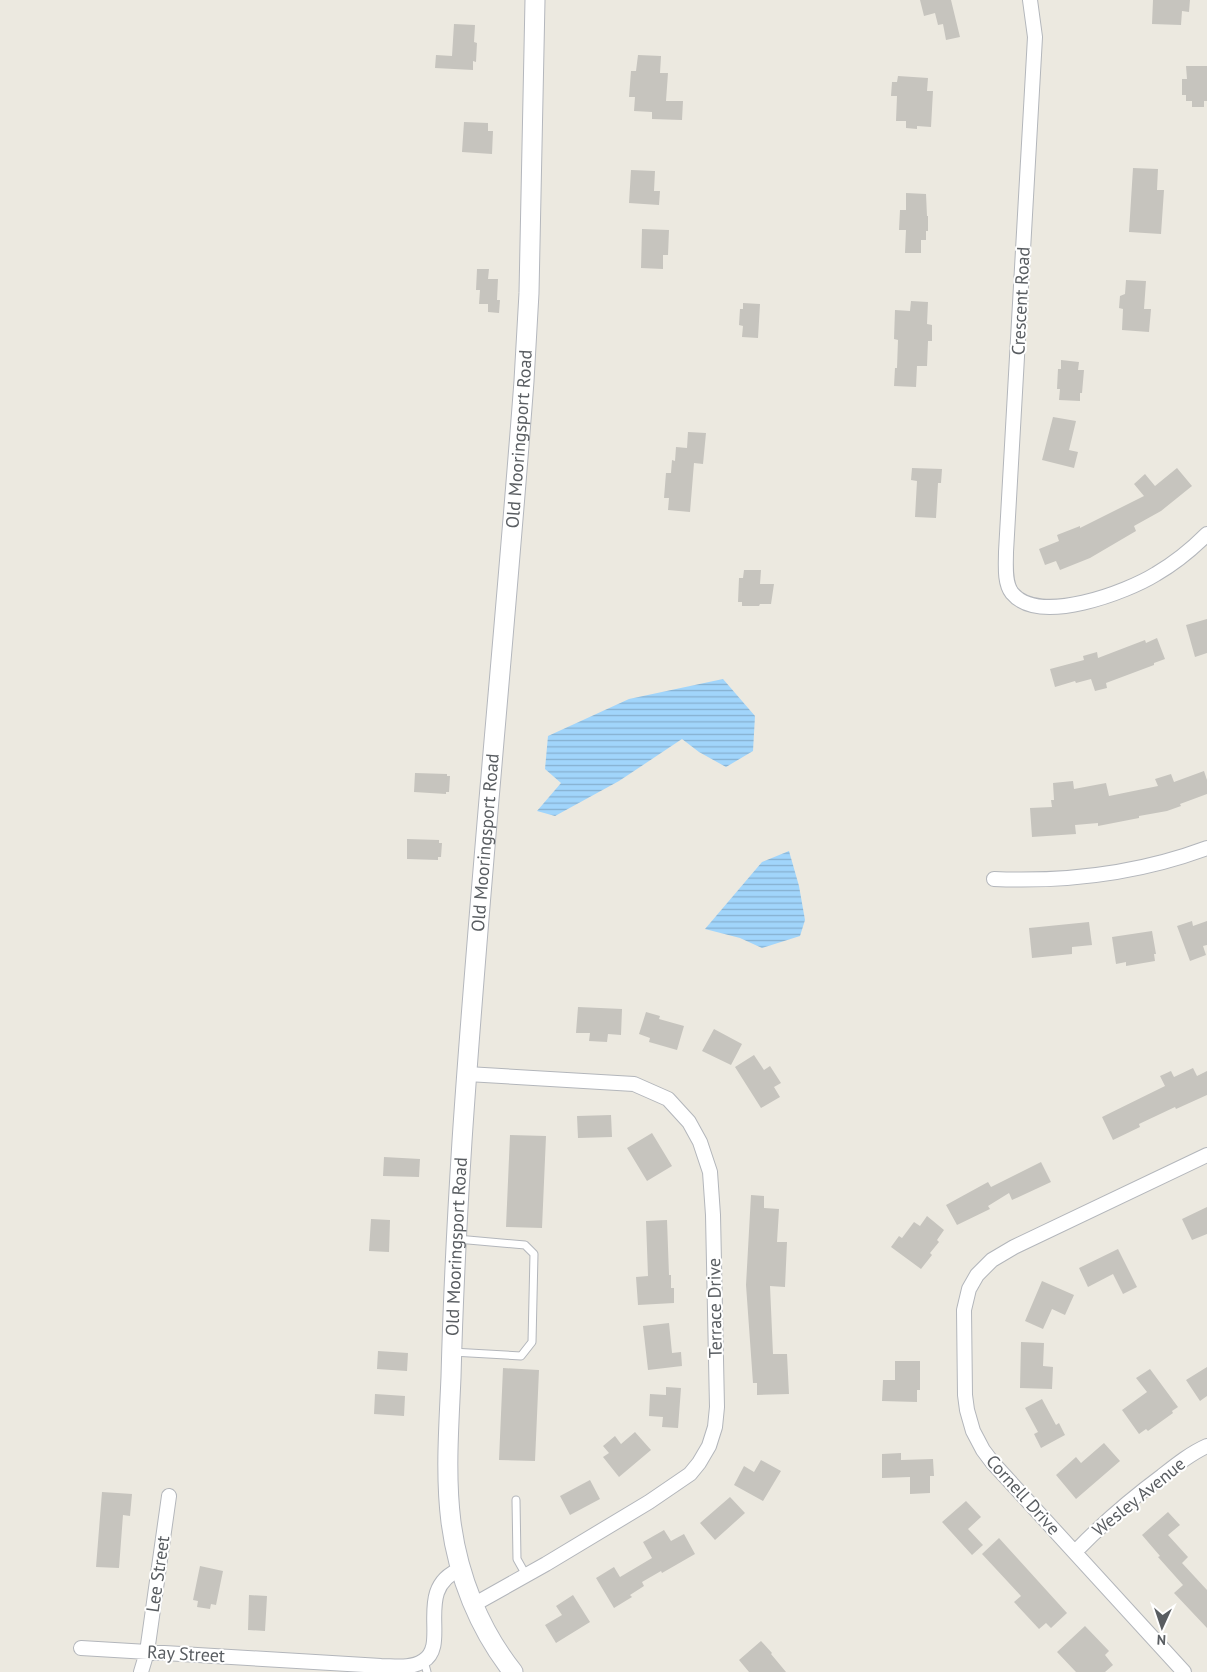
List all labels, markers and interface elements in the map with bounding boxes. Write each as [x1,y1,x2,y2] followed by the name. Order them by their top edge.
[1006,246,1035,356] street label: Crescent Road
[500,349,537,529] street label: Old Mooringsport Road
[466,752,504,933] street label: Old Mooringsport Road
[440,1157,472,1336] street label: Old Mooringsport Road
[702,1258,727,1358] street label: Terrace Drive
[981,1450,1065,1540] street label: Cornell Drive
[1088,1452,1190,1541] street label: Wesley Avenue
[141,1534,174,1614] street label: Lee Street
[1137,1602,1187,1652] north arrow
[1156,1631,1166,1649] text: N
[146,1640,226,1667] street label: Ray Street

